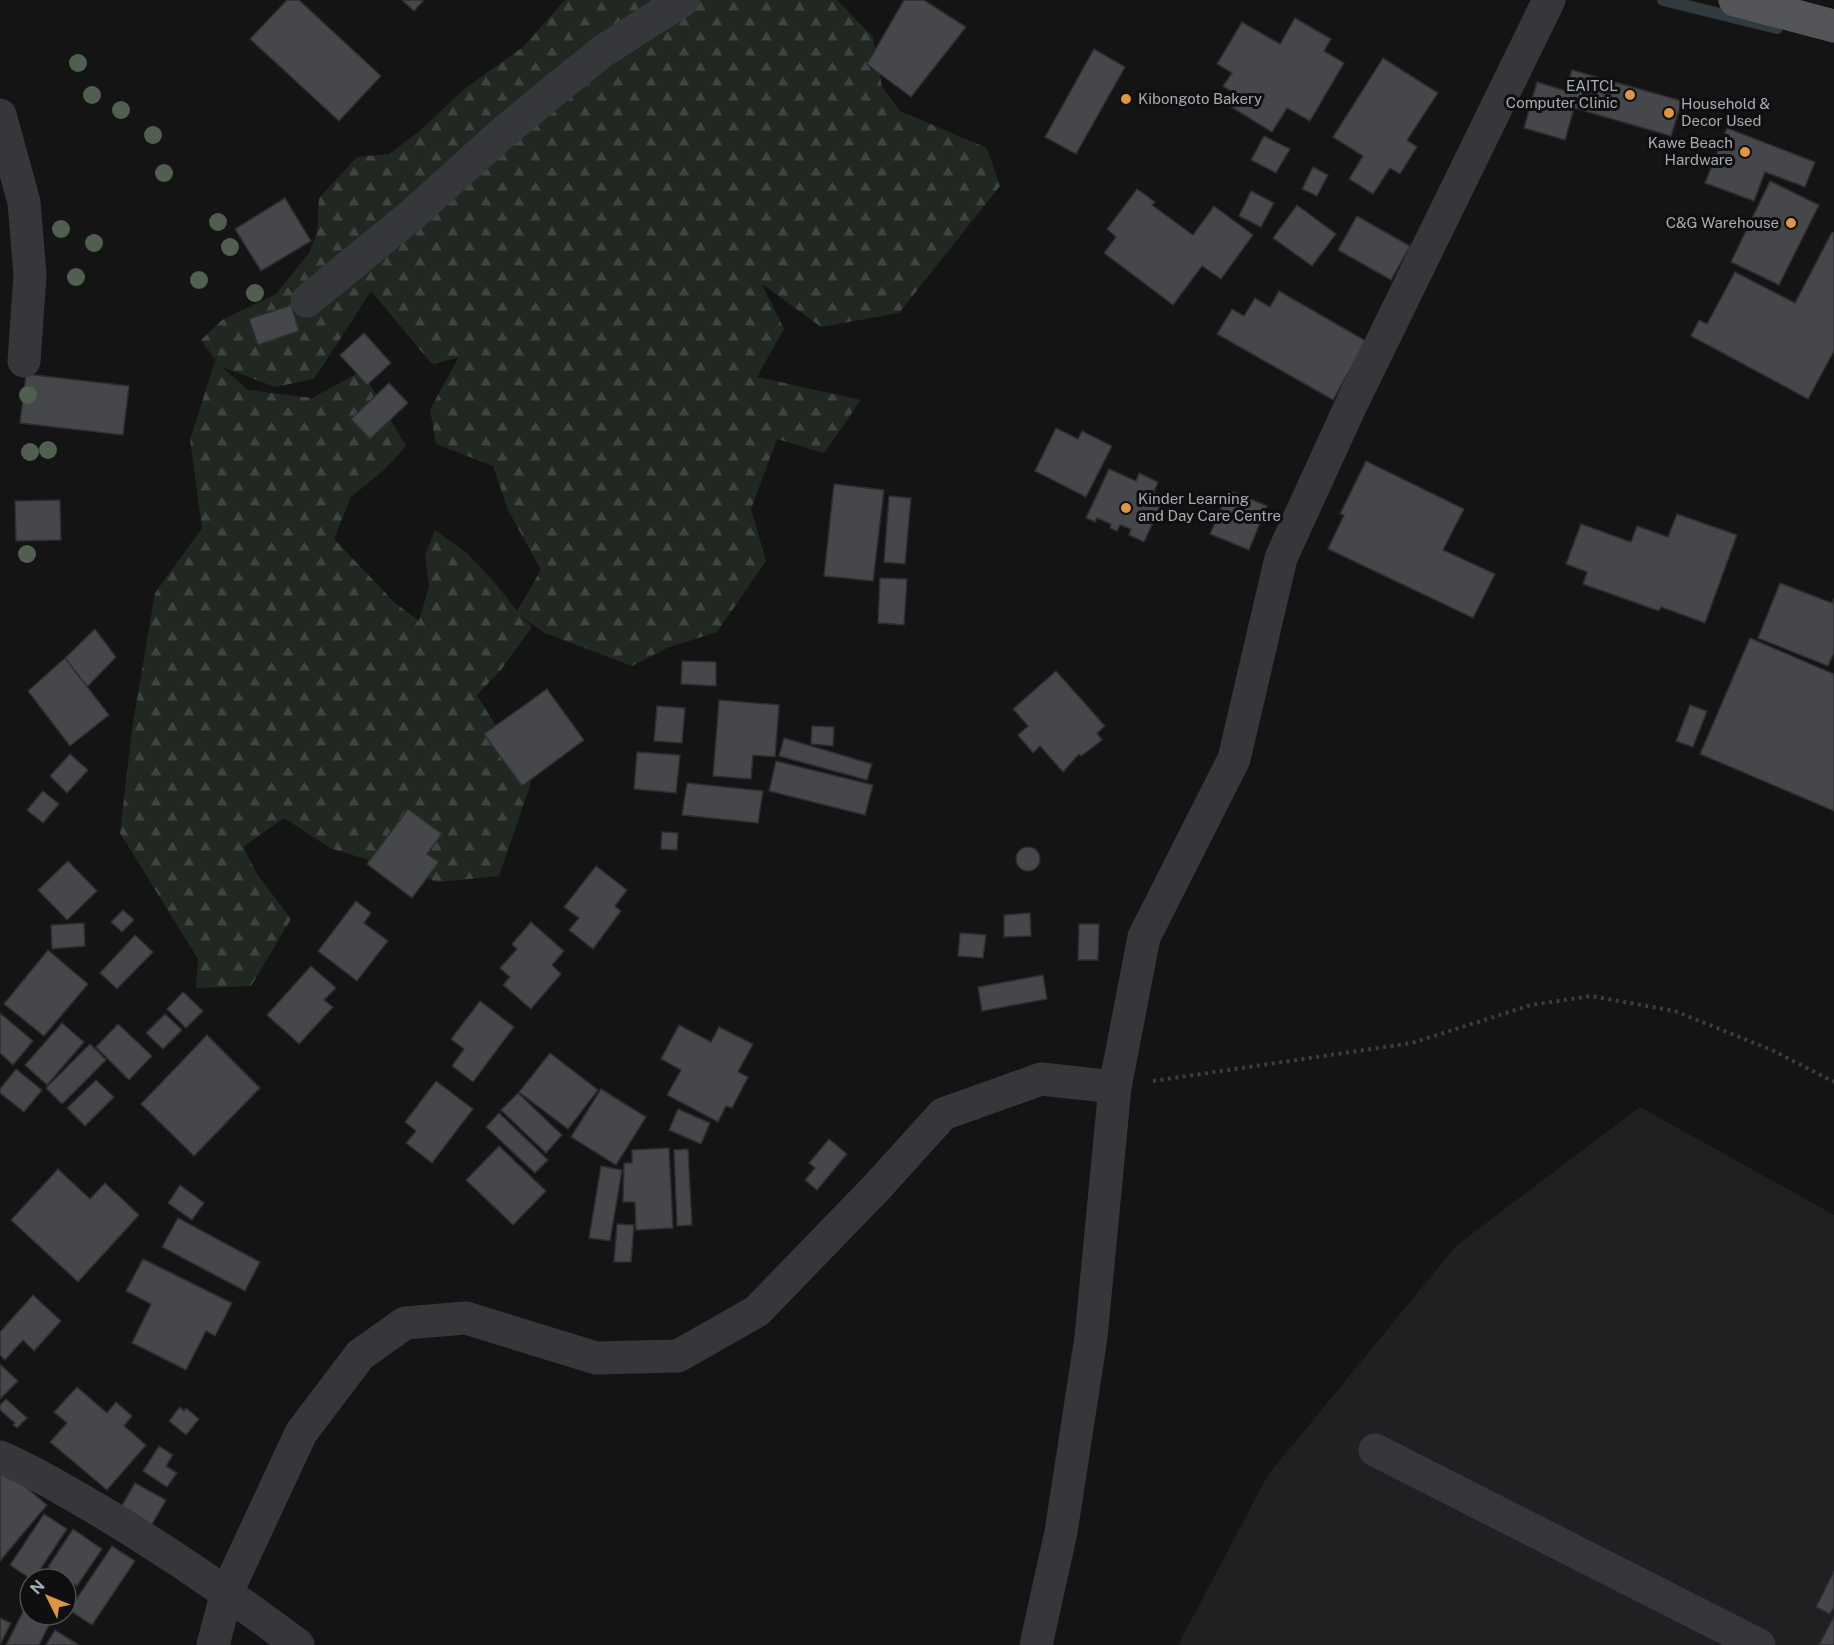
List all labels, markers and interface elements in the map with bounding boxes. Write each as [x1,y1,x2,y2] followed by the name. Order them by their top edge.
[1506,77,1618,111] place label: EAITCL Computer Clinic
[1623,88,1637,102] marker: EAITCL Computer Clinic
[1138,90,1262,107] place label: Kibongoto Bakery
[1119,92,1133,106] marker: Kibongoto Bakery
[1681,95,1770,129] place label: Household & Decor Used
[1662,106,1676,120] marker: Household & Decor Used
[1648,134,1733,168] place label: Kawe Beach Hardware
[1738,145,1752,159] marker: Kawe Beach Hardware
[1666,214,1779,231] place label: C&G Warehouse
[1784,216,1798,230] marker: C&G Warehouse
[1138,490,1281,524] place label: Kinder Learning and Day Care Centre
[1119,501,1133,515] marker: Kinder Learning and Day Care Centre
[18,1567,78,1627] north arrow
[26,1576,49,1598] text: N

